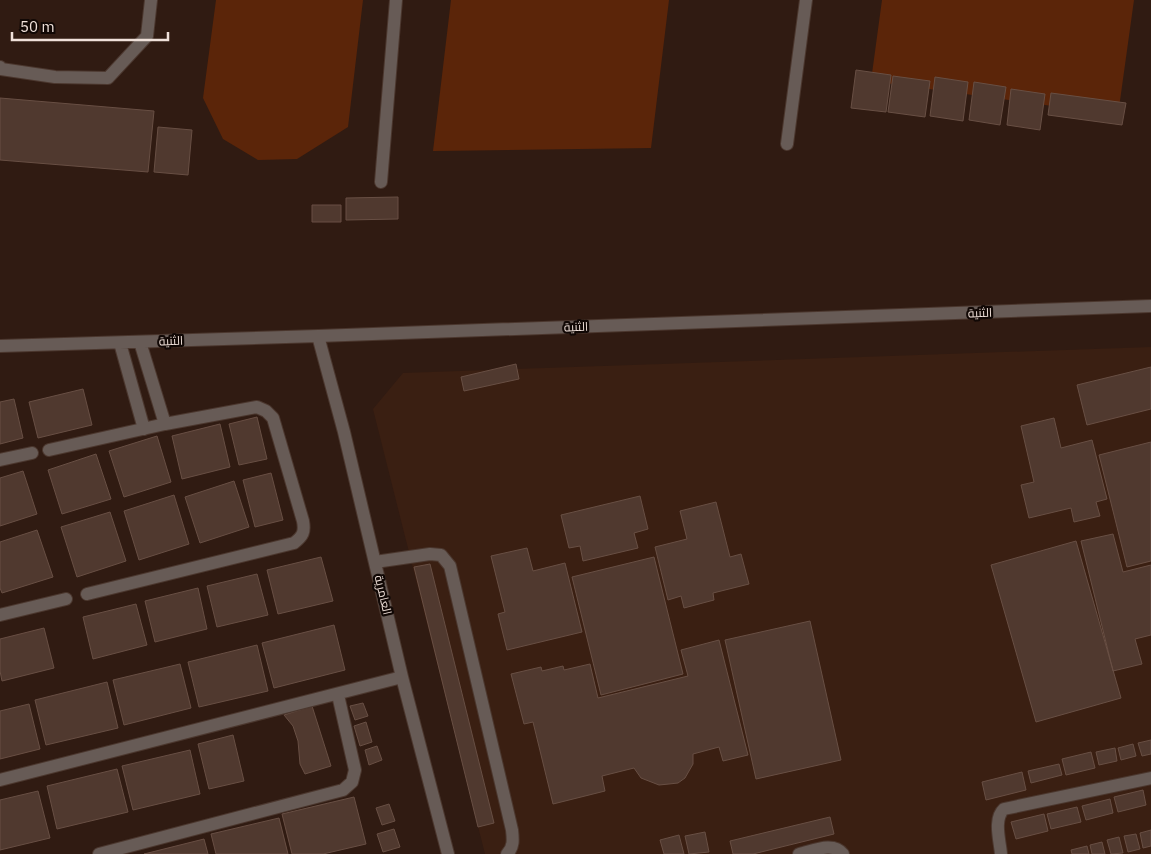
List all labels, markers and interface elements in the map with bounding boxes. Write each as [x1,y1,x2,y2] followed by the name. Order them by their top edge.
[12,10,169,42] scale bar
[20,17,55,36] text: 50 m
[968,305,992,320] street label: الثنية
[564,319,588,334] street label: الثنية
[159,333,183,348] street label: الثنية
[372,574,395,616] street label: العامرية

